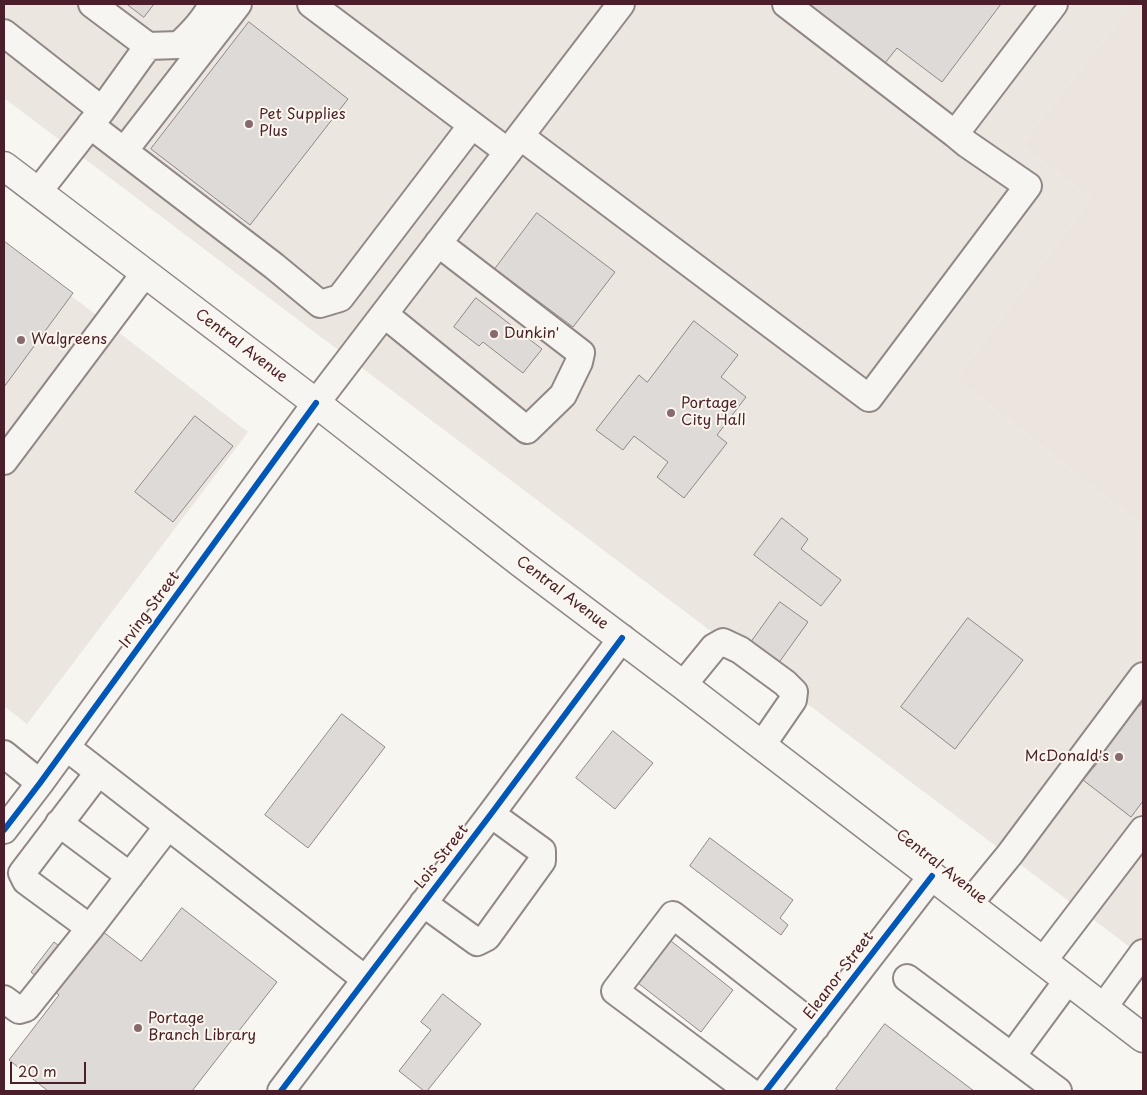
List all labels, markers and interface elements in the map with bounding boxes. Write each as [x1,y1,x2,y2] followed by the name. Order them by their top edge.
[259,106,346,141] place label: Pet Supplies Plus
[243,118,255,130] marker: Pet Supplies Plus
[191,306,291,386] street label: Central Avenue
[504,325,559,343] place label: Dunkin'
[488,328,500,340] marker: Dunkin'
[31,331,107,349] place label: Walgreens
[15,334,27,346] marker: Walgreens
[681,395,745,430] place label: Portage City Hall
[665,407,677,419] marker: Portage City Hall
[512,553,612,633] street label: Central Avenue
[116,568,184,652] street label: Irving Street
[1025,748,1109,766] place label: McDonald's
[1113,751,1125,763] marker: McDonald's
[411,821,473,893] street label: Lois Street
[892,826,990,908] street label: Central Avenue
[800,929,878,1023] street label: Eleanor Street
[148,1010,256,1045] place label: Portage Branch Library
[132,1022,144,1034] marker: Portage Branch Library
[12,1052,89,1084] scale bar
[18,1059,57,1082] text: 20 m

